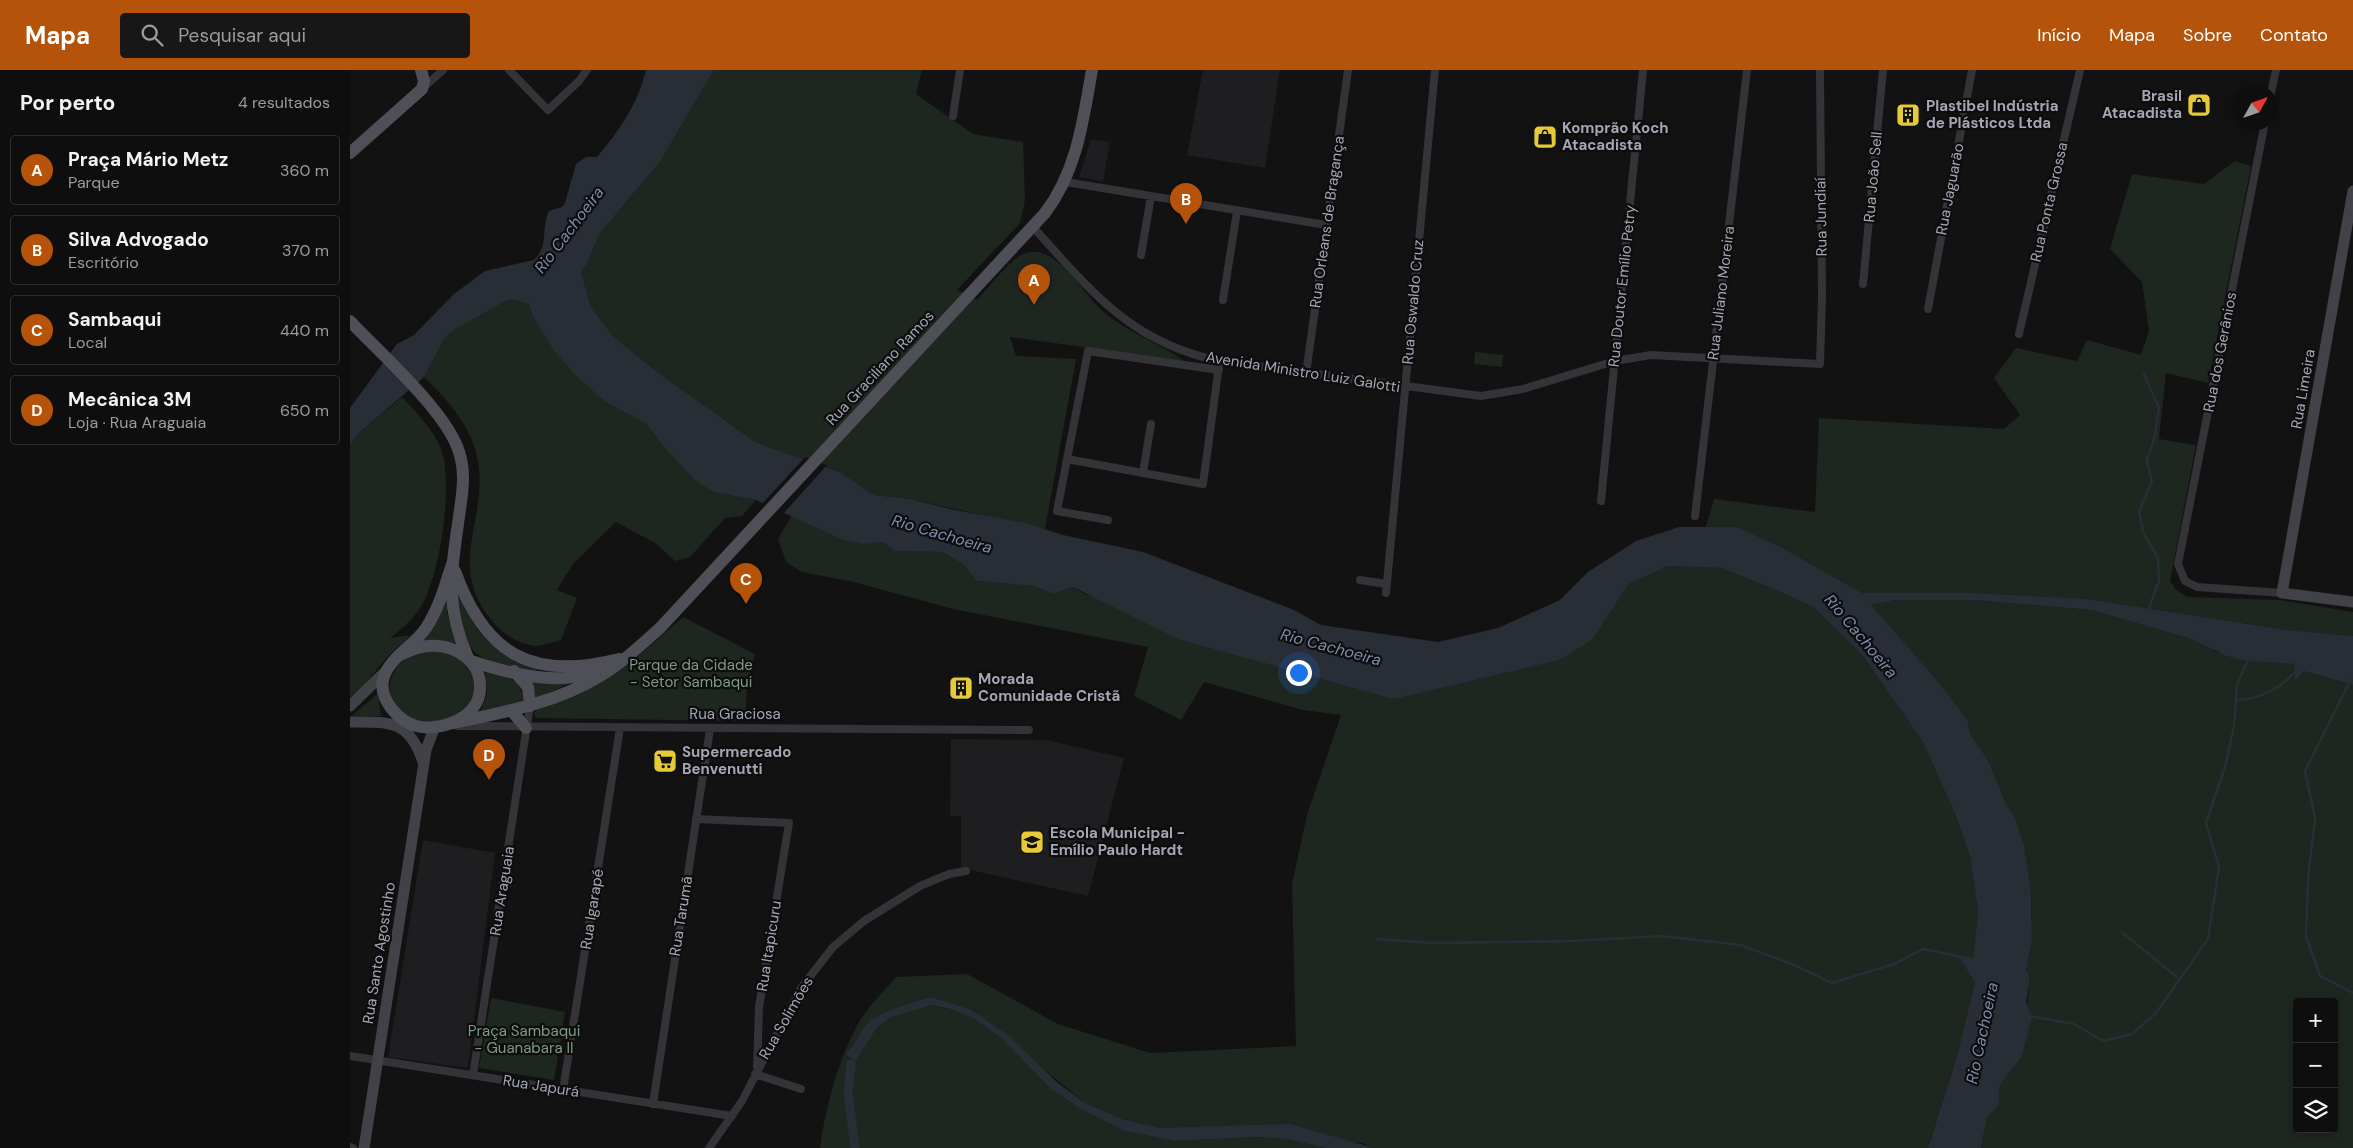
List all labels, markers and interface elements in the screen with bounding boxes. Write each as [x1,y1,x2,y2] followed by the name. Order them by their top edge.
[120,13,470,58] search box
[25,20,90,51] text: Mapa
[138,21,166,49] icon: search
[178,23,306,48] text: Pesquisar aqui
[2037,23,2081,47] text: Início
[2109,23,2155,47] text: Mapa
[2183,23,2232,47] text: Sobre
[2260,23,2328,47] text: Contato
[2233,85,2278,130] north arrow
[2102,86,2182,123] place label: Brasil Atacadista
[20,89,115,117] text: Por perto
[238,92,330,113] text: 4 resultados
[2186,92,2212,118] shop icon: Brasil Atacadista
[1926,96,2058,133] place label: Plastibel Indústria de Plásticos Ltda
[1895,102,1921,128] building icon: Plastibel Indústria de Plásticos Ltda
[1562,118,1669,155] place label: Komprão Koch Atacadista
[1532,124,1558,150] shop icon: Komprão Koch Atacadista
[1859,131,1887,223] street label: Rua João Sell
[1305,135,1349,309] street label: Rua Orleans de Bragança
[2026,140,2072,264] street label: Rua Ponta Grossa
[1931,141,1969,237] street label: Rua Jaguarão
[68,147,228,172] text: Praça Mário Metz
[31,160,43,181] text: A
[280,160,329,181] text: 360 m
[68,172,120,193] text: Parque
[1810,177,1832,257] street label: Rua Jundiaí
[529,182,609,278] water label: Rio Cachoeira
[1170,183,1202,224] pin: B
[1604,203,1641,368] street label: Rua Doutor Emílio Petry
[1703,225,1739,361] street label: Rua Juliano Moreira
[68,227,209,252] text: Silva Advogado
[1398,239,1428,365] street label: Rua Oswaldo Cruz
[32,240,42,261] text: B
[282,240,329,261] text: 370 m
[68,252,139,273] text: Escritório
[1018,264,1050,305] pin: A
[2199,290,2241,414] street label: Rua dos Gerânios
[821,306,939,430] street label: Rua Graciliano Ramos
[68,307,161,332] text: Sambaqui
[31,320,43,341] text: C
[280,320,329,341] text: 440 m
[68,332,107,353] text: Local
[1204,347,1402,397] street label: Avenida Ministro Luiz Galotti
[2286,348,2320,430] street label: Rua Limeira
[68,387,191,412] text: Mecânica 3M
[31,400,43,421] text: D
[280,400,329,421] text: 650 m
[68,412,206,433] text: Loja · Rua Araguaia
[889,510,995,558] water label: Rio Cachoeira
[730,563,762,604] pin: C
[1820,590,1902,682] water label: Rio Cachoeira
[1278,623,1384,671] water label: Rio Cachoeira
[629,655,753,692] park label: Parque da Cidade - Setor Sambaqui
[1286,660,1312,686] your location
[978,669,1120,706] place label: Morada Comunidade Cristã
[948,675,974,701] building icon: Morada Comunidade Cristã
[689,704,781,724] street label: Rua Graciosa
[473,739,505,780] pin: D
[682,742,791,779] place label: Supermercado Benvenutti
[652,748,678,774] supermarket icon: Supermercado Benvenutti
[1050,823,1185,860] place label: Escola Municipal - Emílio Paulo Hardt
[1019,829,1045,855] school or university icon: Escola Municipal - Emílio Paulo Hardt
[485,845,519,937] street label: Rua Araguaia
[576,867,608,951] street label: Rua Igarapé
[665,875,697,957] street label: Rua Tarumã
[358,881,400,1025] street label: Rua Santo Agostinho
[752,899,786,993] street label: Rua Itapicuru
[754,973,818,1063] street label: Rua Solimões
[1961,980,2003,1086] water label: Rio Cachoeira
[2293,998,2338,1133] map controls
[2293,998,2338,1043] button: +
[468,1021,580,1058] park label: Praça Sambaqui - Guanabara II
[2293,1043,2338,1088] button: −
[501,1070,581,1102] street label: Rua Japurá
[2293,1088,2338,1133] button: layers

